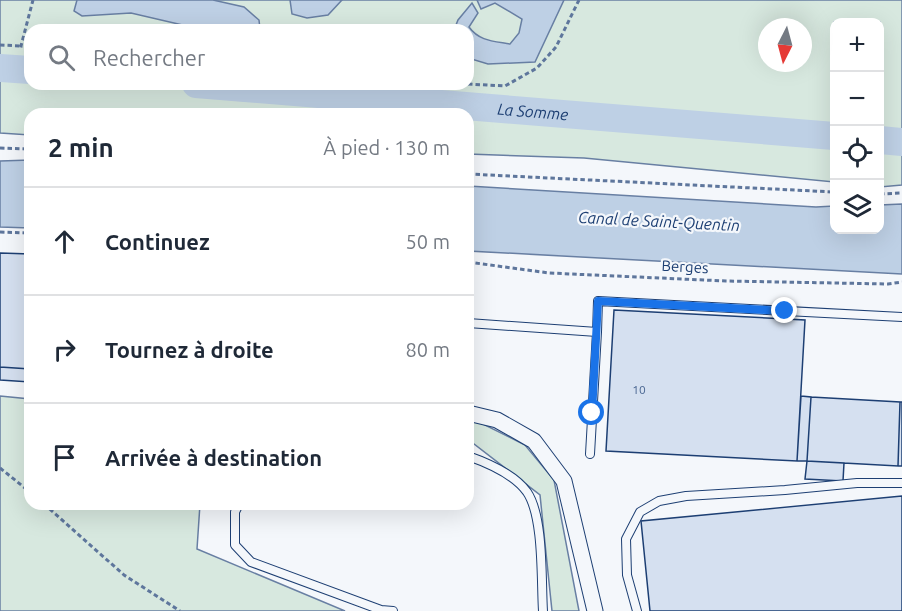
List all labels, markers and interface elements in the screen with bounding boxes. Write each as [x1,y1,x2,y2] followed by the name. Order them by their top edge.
[758,18,812,72] north arrow
[830,18,884,234] map controls
[830,18,884,72] button: +
[24,24,474,90] search box
[45,41,78,74] icon: search
[93,45,205,70] text: Rechercher
[830,72,884,126] button: −
[497,100,569,123] water label: La Somme
[830,126,884,180] button: locate
[48,133,114,162] text: 2 min
[323,136,450,159] text: À pied · 130 m
[830,180,884,234] button: layers
[577,208,741,235] water label: Canal de Saint-Quentin
[48,225,81,258] icon: ahead
[105,229,210,254] text: Continuez
[406,230,450,253] text: 50 m
[661,257,709,276] street label: Berges
[771,297,797,323] route end
[48,333,81,366] icon: right
[105,337,274,362] text: Tournez à droite
[406,338,450,361] text: 80 m
[632,383,646,396] house number: 10
[578,399,604,425] route start
[48,441,81,474] icon: arrive
[105,445,322,470] text: Arrivée à destination

